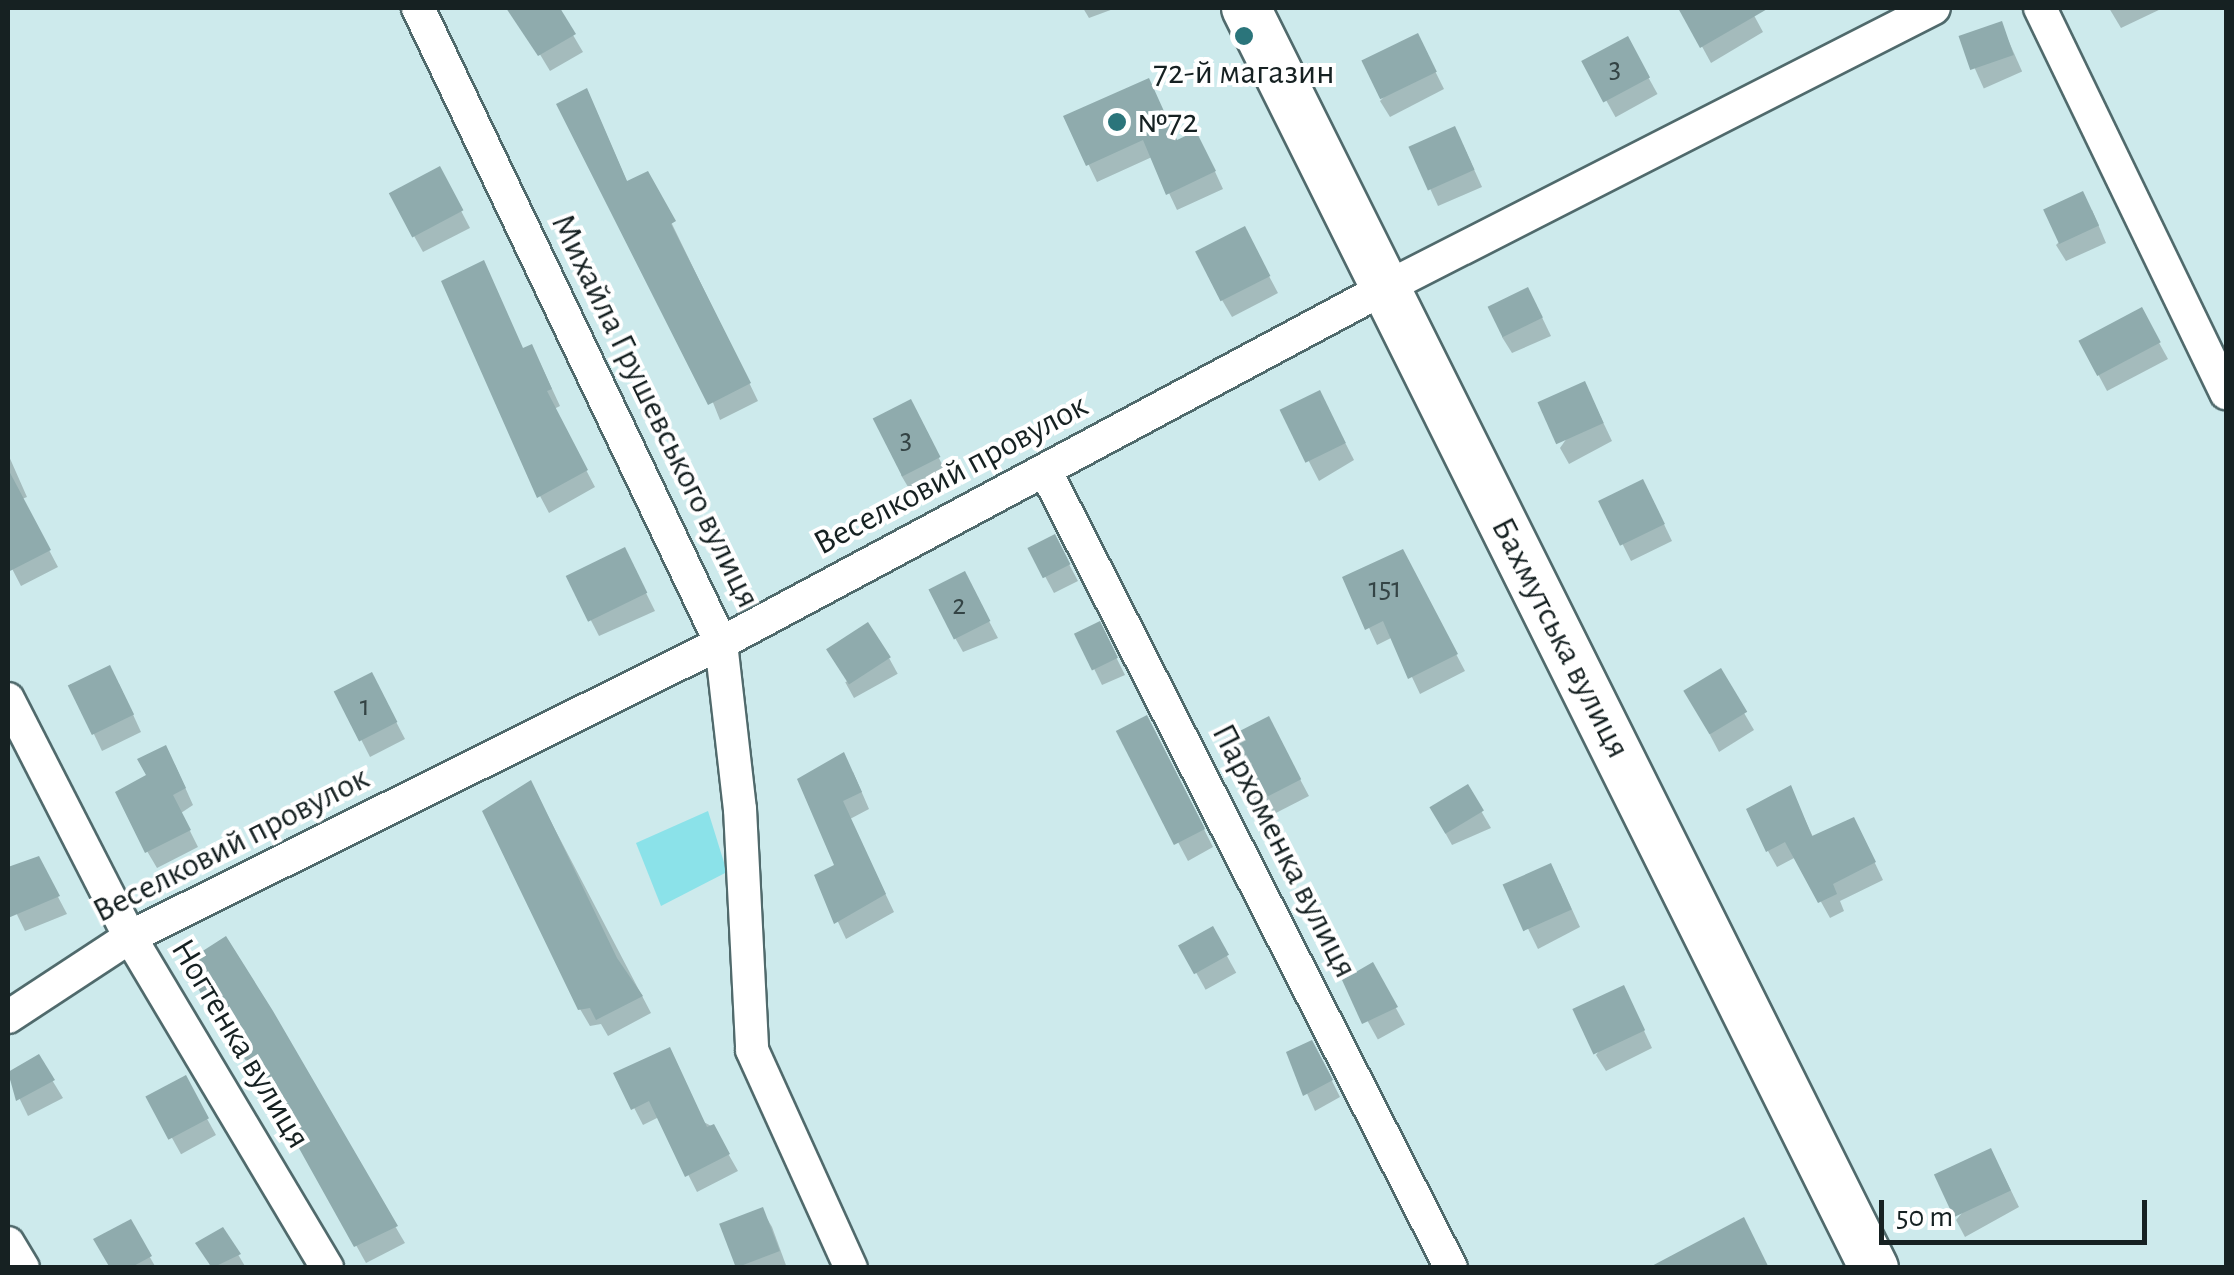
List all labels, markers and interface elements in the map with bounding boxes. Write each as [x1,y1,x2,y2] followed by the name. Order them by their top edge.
[1233,25,1255,47] marker: 72-й магазин
[1609,50,1621,86] house number: 3
[1153,52,1335,94] place label: 72-й магазин
[1137,101,1198,143] place label: №72
[1106,111,1128,133] marker: №72
[541,207,769,615] street label: Михайла Грушевського вулиця
[807,385,1095,565] street label: Веселковий провулок
[900,421,912,457] house number: 3
[1481,510,1639,766] street label: Бахмутська вулиця
[1368,570,1402,606] house number: 151
[952,587,966,623] house number: 2
[360,688,370,724] house number: 1
[1202,717,1366,985] street label: Пархоменка вулиця
[86,757,376,933] street label: Веселковий провулок
[161,932,319,1156] street label: Ногтенка вулиця
[1884,1180,2152,1242] scale bar
[1896,1202,1953,1232] text: 50 m

